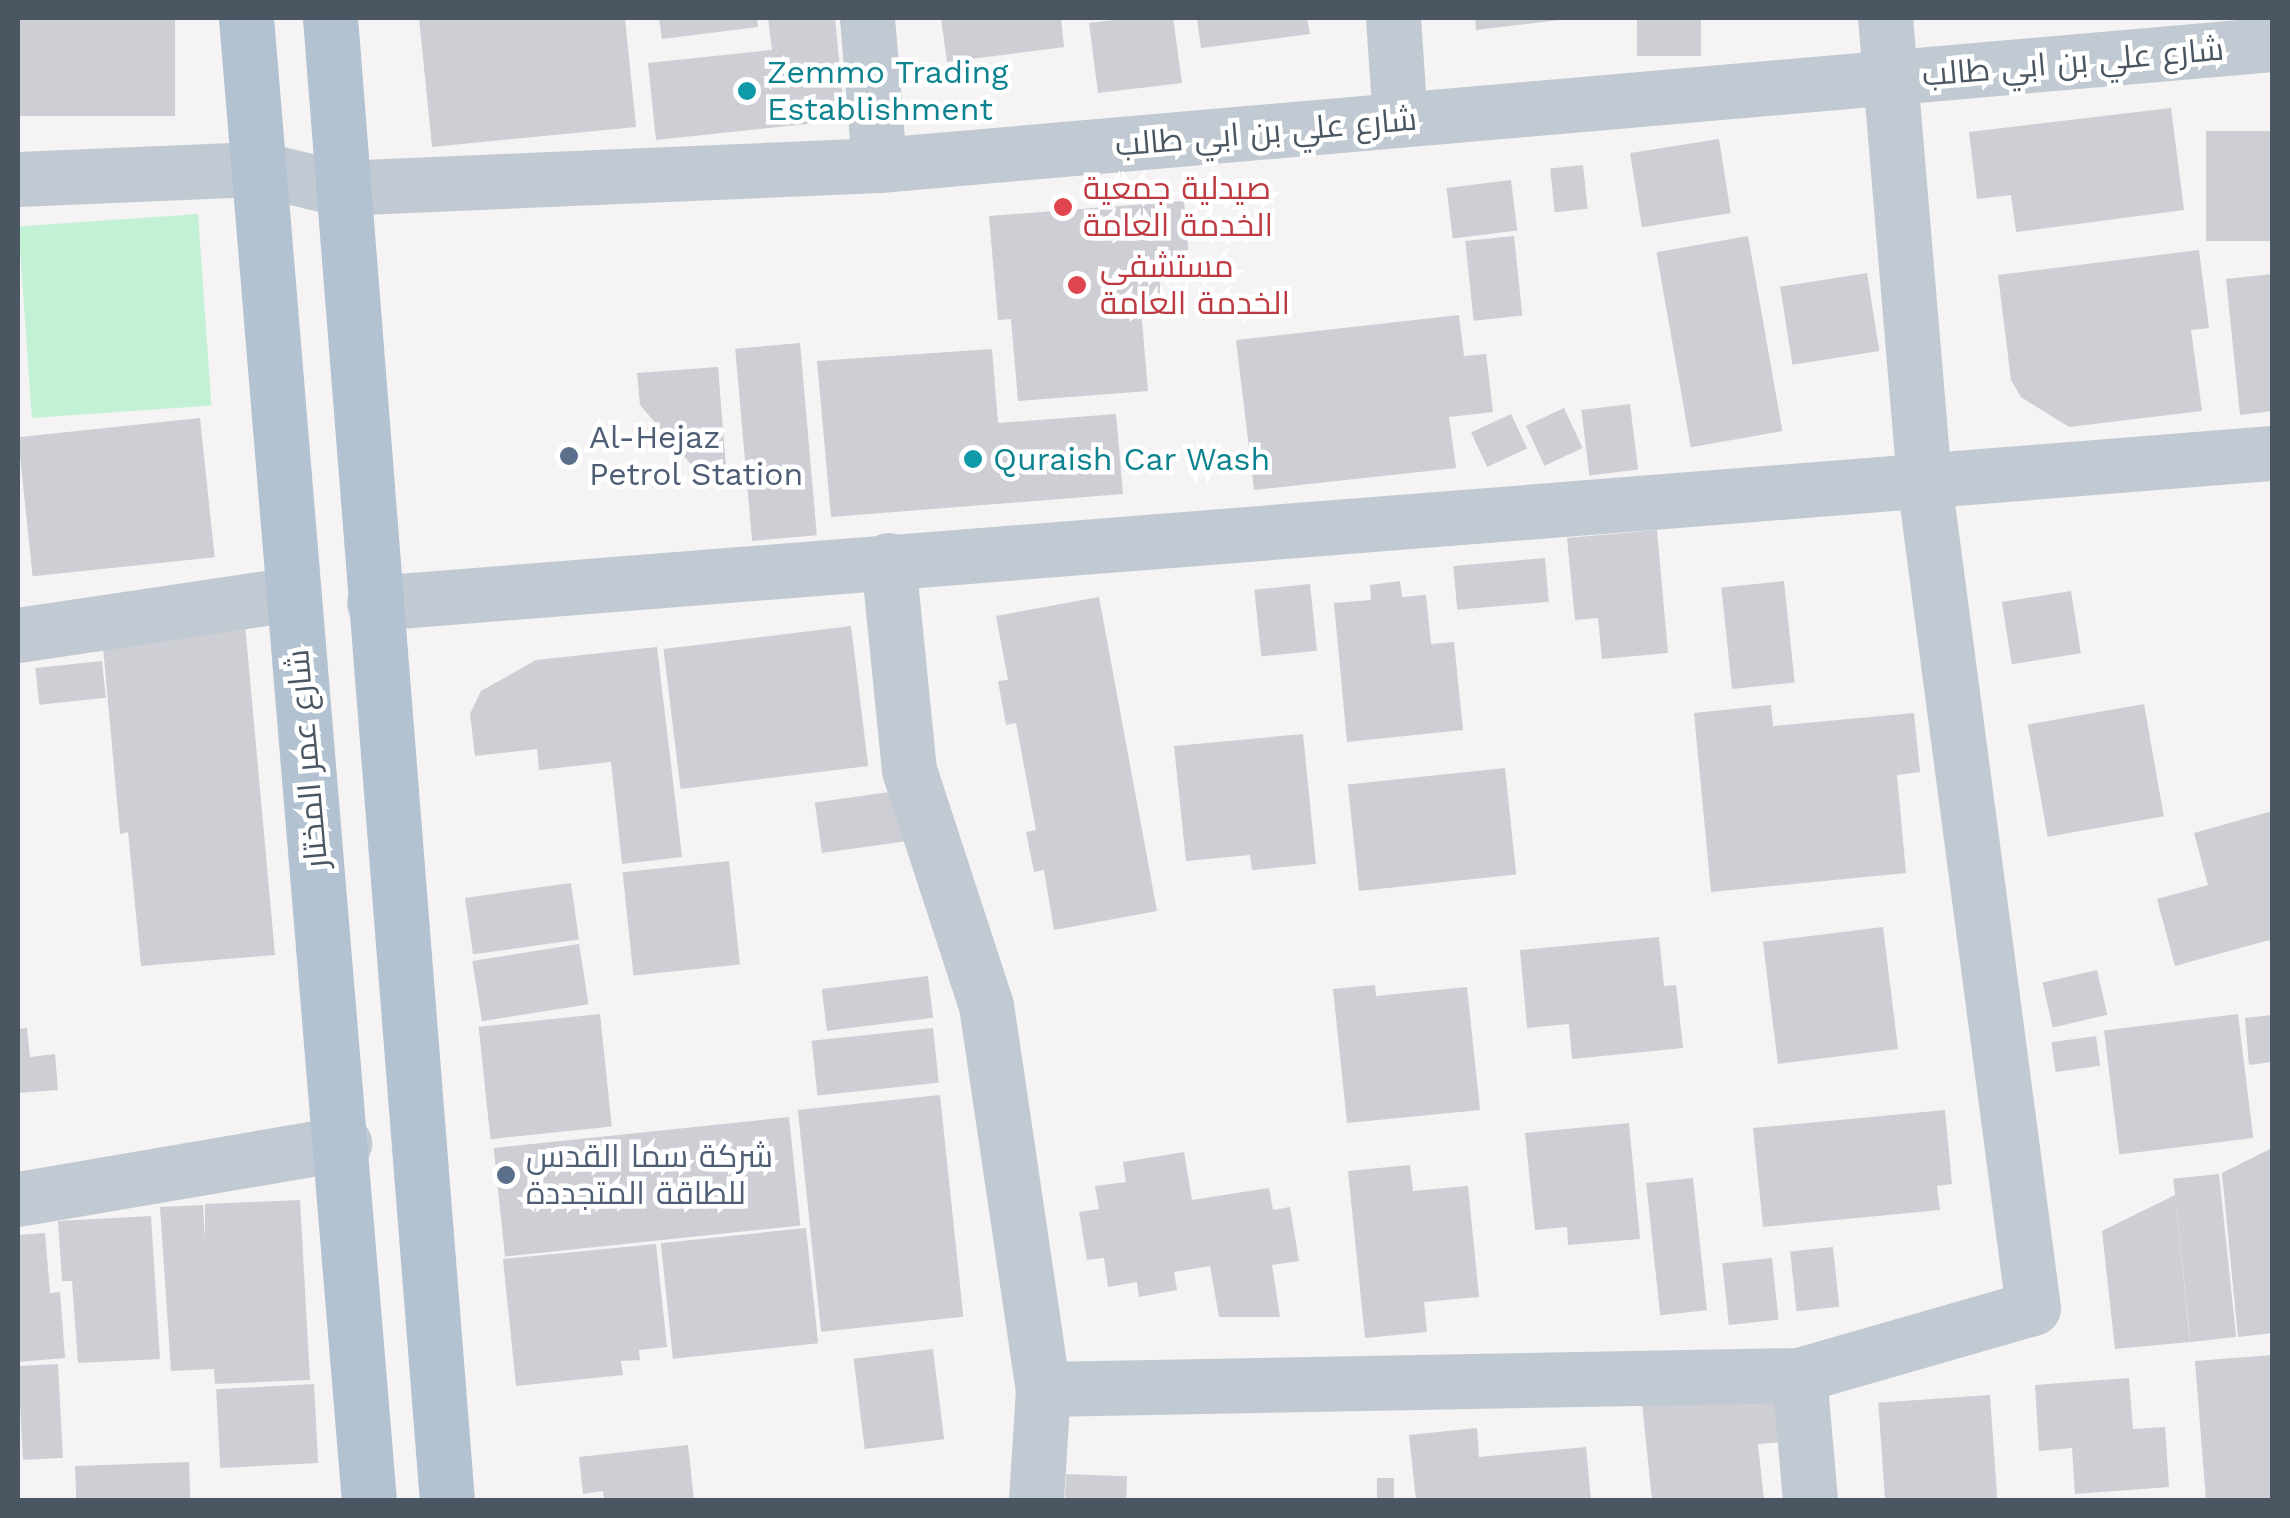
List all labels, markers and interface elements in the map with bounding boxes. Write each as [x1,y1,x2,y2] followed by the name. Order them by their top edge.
[1921,30,2225,94] street label: شارع علي بن ابي طالب
[767,54,1009,129] place label: Zemmo Trading Establishment
[736,80,758,102] marker: Zemmo Trading Establishment
[1114,100,1418,164] street label: شارع علي بن ابي طالب
[1083,170,1273,245] place label: صيدلية جمعية الخدمة العامة
[1052,196,1074,218] marker: صيدلية جمعية الخدمة العامة
[1100,248,1290,323] place label: مستشفى الخدمة العامة
[1064,272,1090,298] marker: مستشفى الخدمة العامة
[589,419,804,494] place label: Al-Hejaz Petrol Station
[993,440,1272,478] place label: Quraish Car Wash
[558,445,580,467] marker: Al-Hejaz Petrol Station
[962,448,984,470] marker: Quraish Car Wash
[278,648,336,870] street label: شارع عمر المختار
[526,1138,773,1213] place label: شركة سما القدس للطاقة المتجددة
[495,1164,517,1186] marker: شركة سما القدس للطاقة المتجددة

